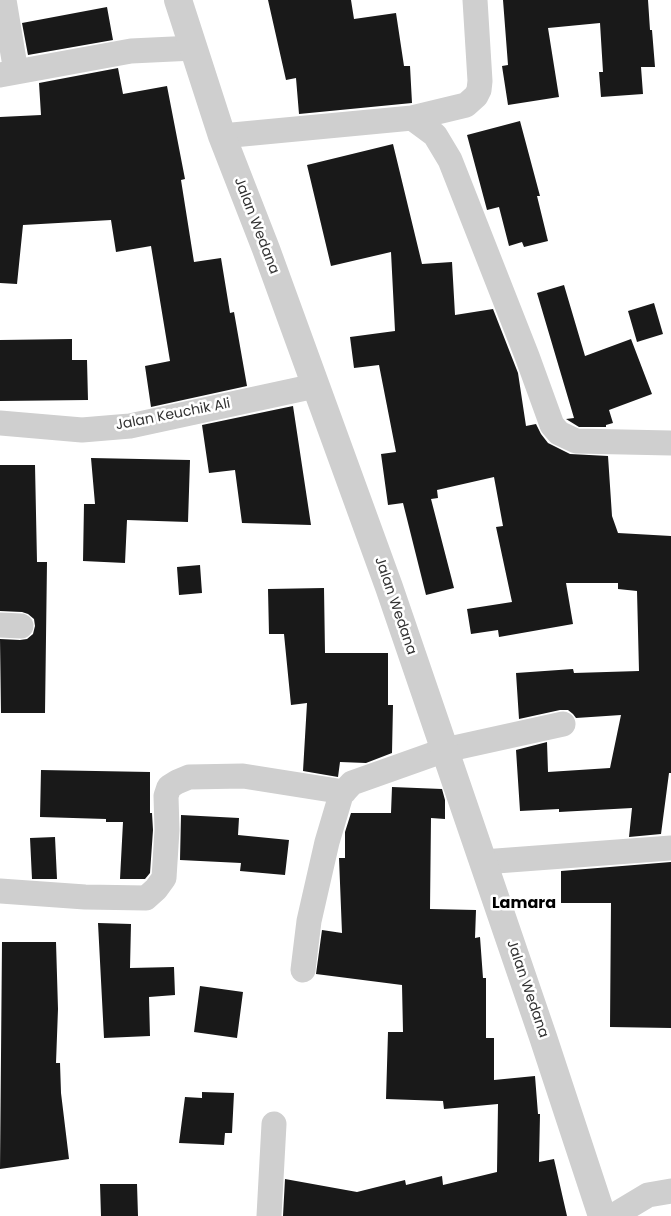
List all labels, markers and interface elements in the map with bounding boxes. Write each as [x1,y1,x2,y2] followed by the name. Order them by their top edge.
[230,175,282,277] street label: Jalan Wedana
[114,396,232,434] street label: Jalan Keuchik Ali
[370,555,420,657] street label: Jalan Wedana
[492,894,556,914] district label: Lamara
[502,938,552,1040] street label: Jalan Wedana

